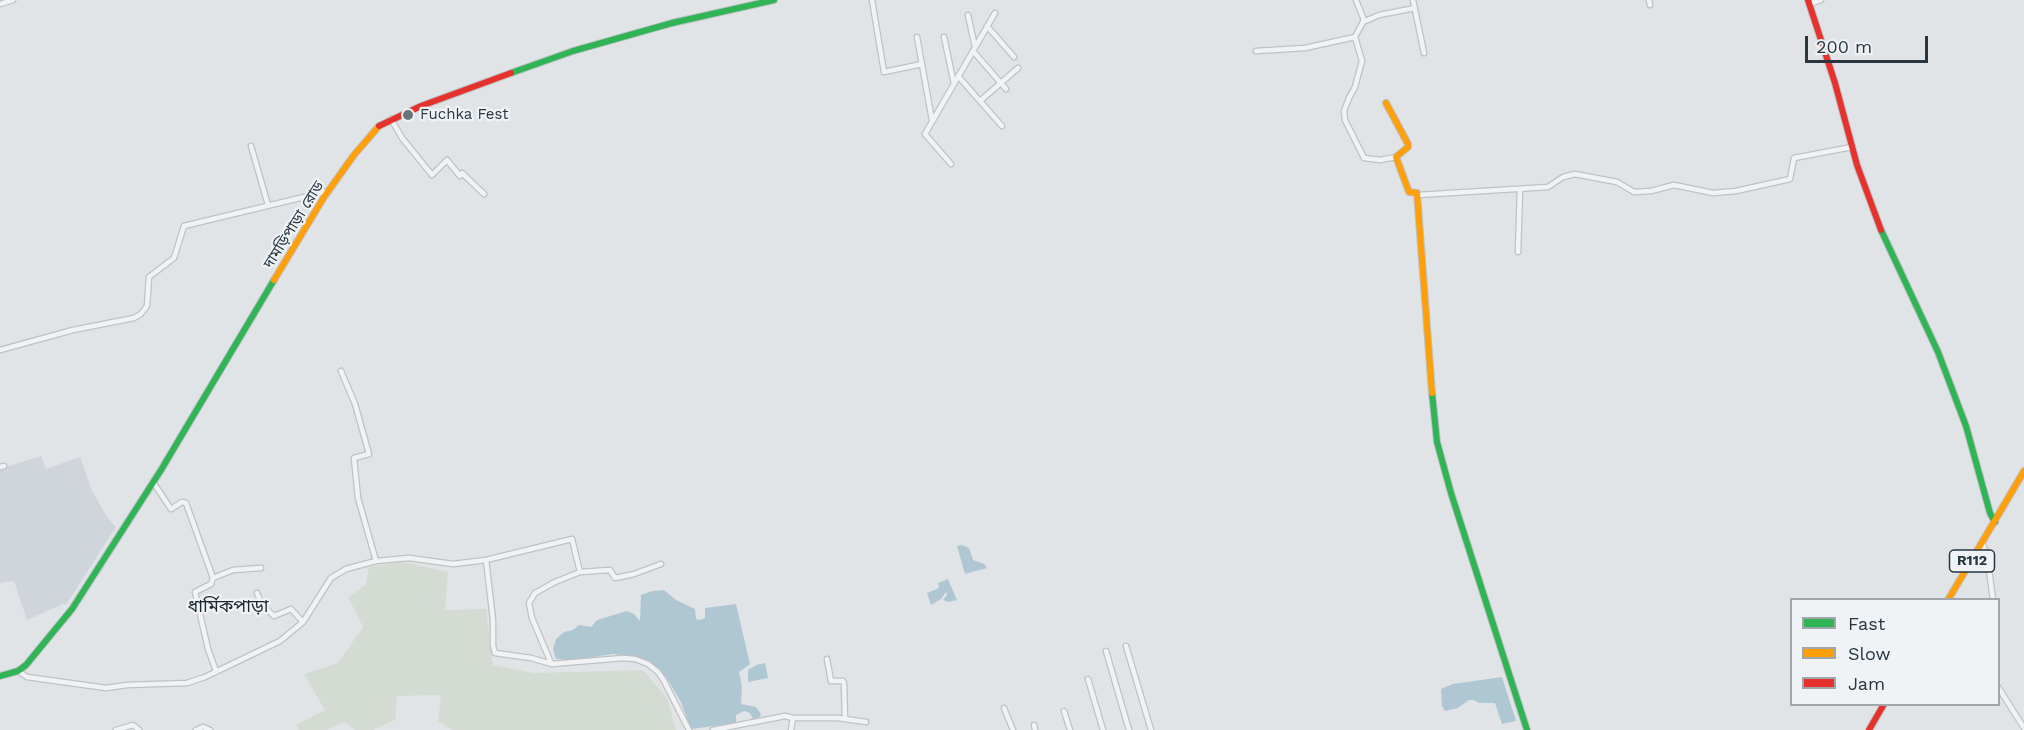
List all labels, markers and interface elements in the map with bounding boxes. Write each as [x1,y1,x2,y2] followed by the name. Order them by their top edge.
[1808,24,1931,62] scale bar
[1816,36,1872,57] text: 200 m
[420,106,509,124] place label: Fuchka Fest
[401,108,415,122] marker: Fuchka Fest
[260,178,328,272] street label: দামড়িপাড়া রোড
[1950,550,1994,572] road number: R112
[187,596,269,618] district label: ধার্মিকপাড়া
[1790,598,2000,706] legend
[1848,613,1885,634] text: Fast
[1848,643,1891,664] text: Slow
[1848,673,1885,694] text: Jam

